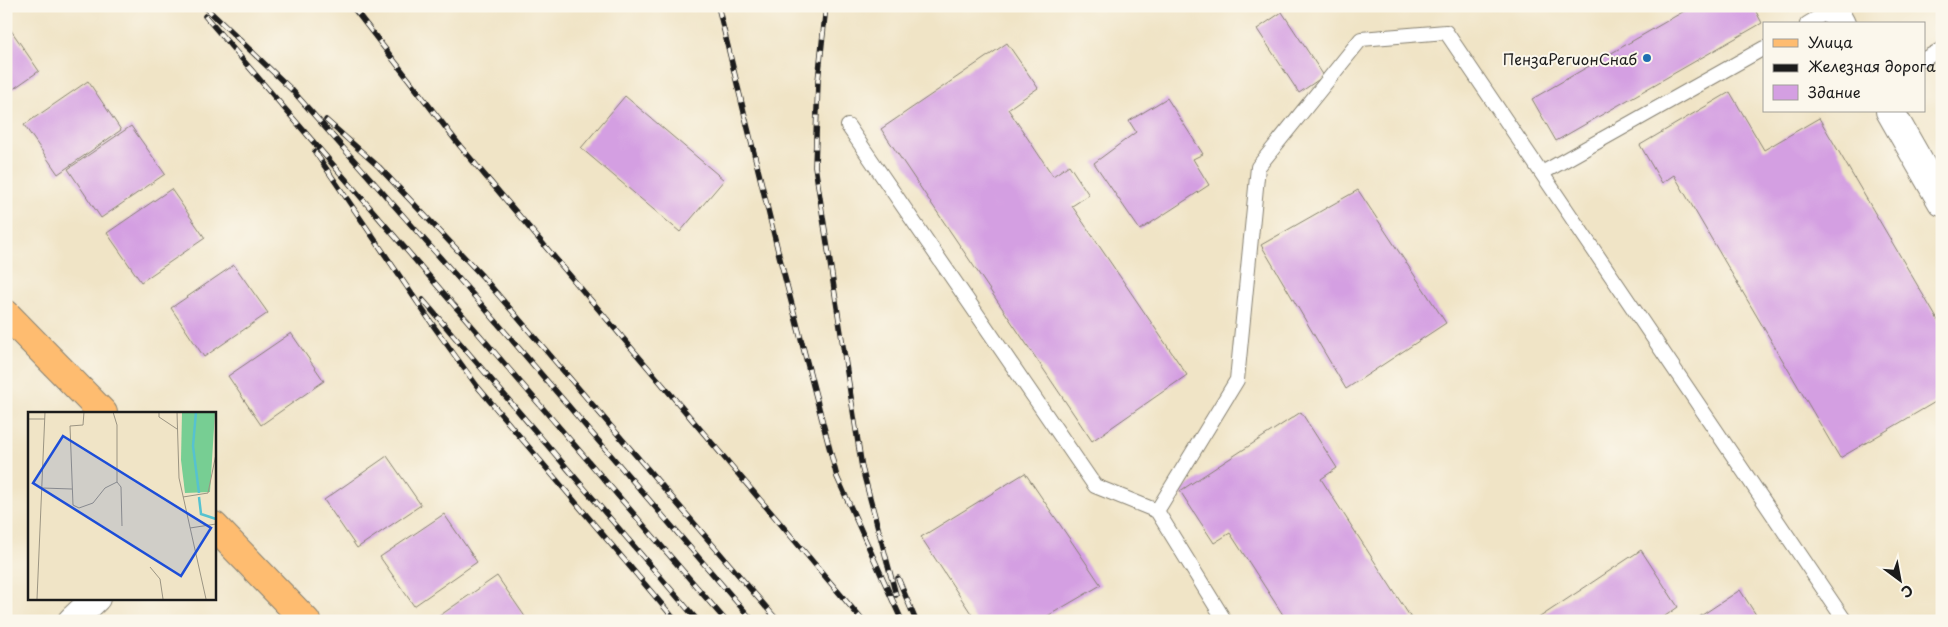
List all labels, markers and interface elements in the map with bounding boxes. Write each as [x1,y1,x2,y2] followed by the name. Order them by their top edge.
[1763,22,1926,112] legend
[1808,30,1853,53] text: Улица
[1503,47,1637,70] place label: ПензаРегионСнаб
[1641,52,1653,64] marker: ПензаРегионСнаб
[1808,54,1936,77] text: Железная дорога
[1808,80,1861,103] text: Здание
[28,412,215,600] inset map
[1876,554,1926,604] north arrow
[1897,580,1917,603] text: С

